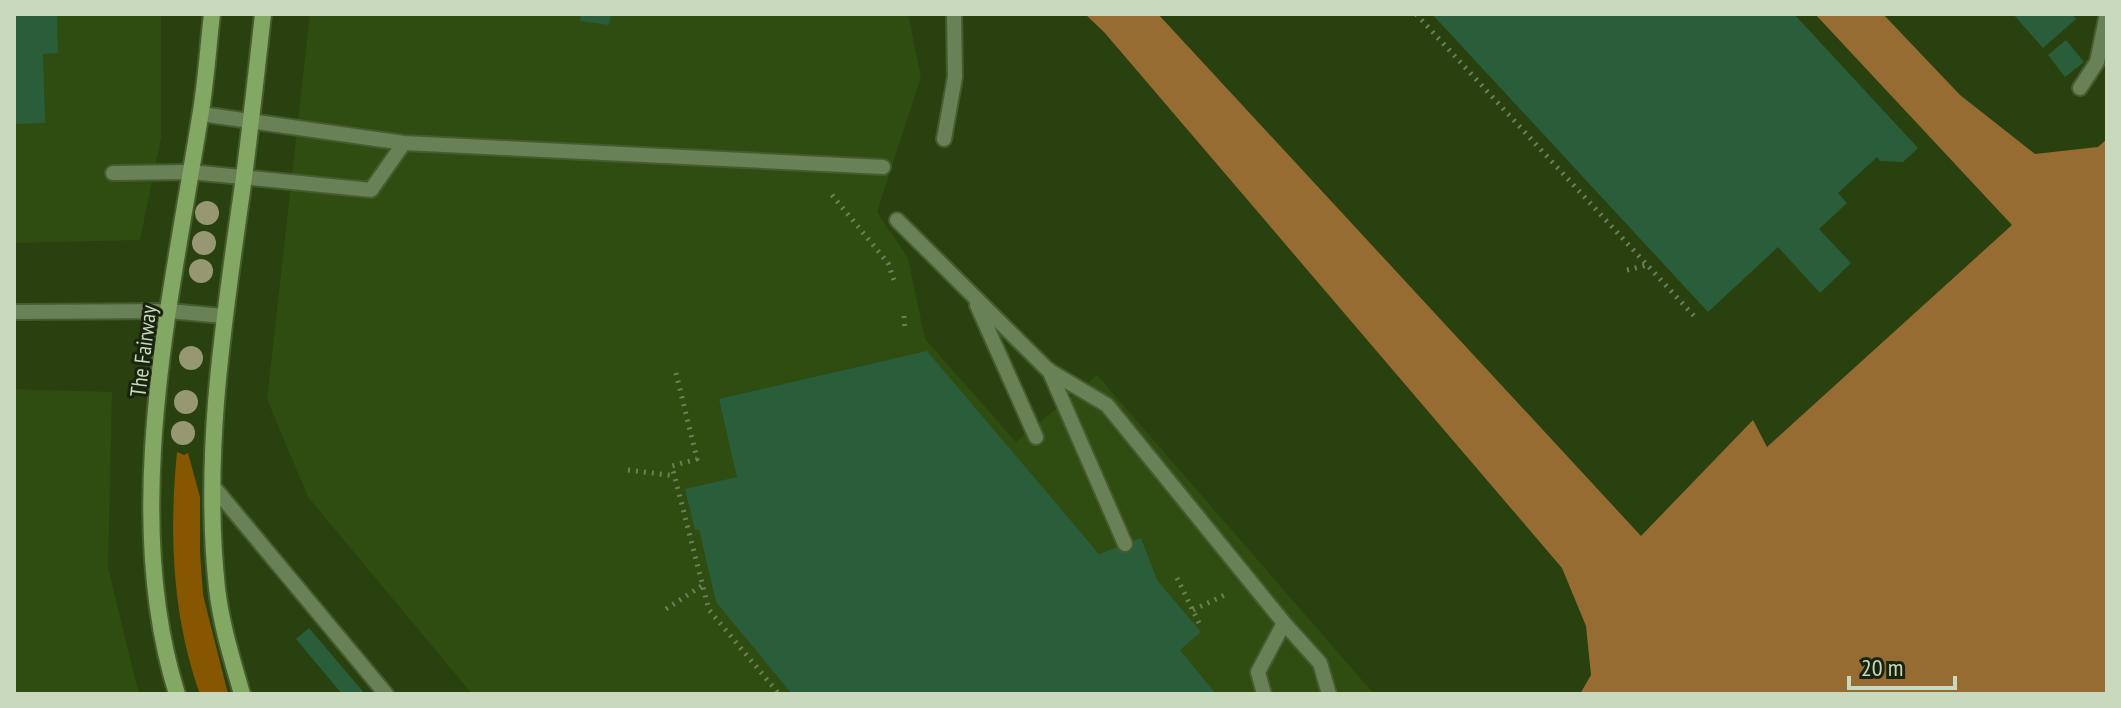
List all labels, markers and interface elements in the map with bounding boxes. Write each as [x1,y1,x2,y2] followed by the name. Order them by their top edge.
[123,303,163,398] street label: The Fairway
[1849,640,1955,690] scale bar
[1861,652,1903,683] text: 20 m

